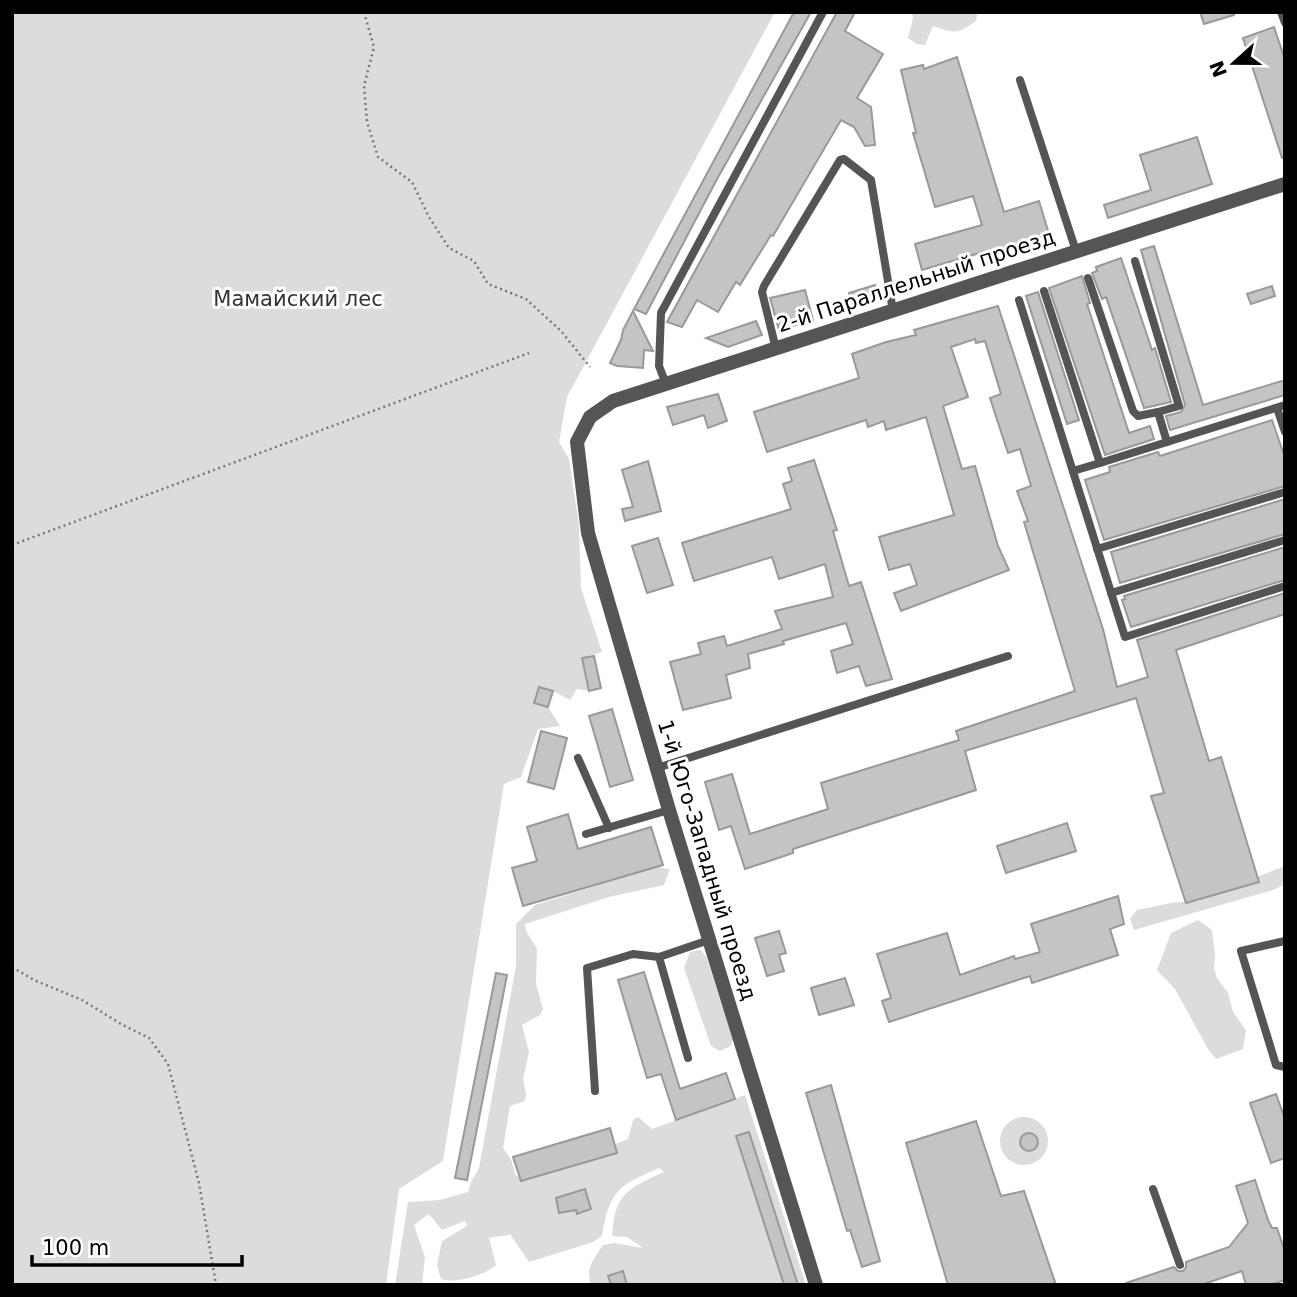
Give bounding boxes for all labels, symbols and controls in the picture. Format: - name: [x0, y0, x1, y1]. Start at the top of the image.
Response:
- north arrow: [1199, 28, 1269, 98]
- text: N: [1205, 58, 1231, 80]
- street label: 2-й Параллельный проезд: [774, 225, 1058, 337]
- park label: Мамайский лес: [213, 287, 383, 311]
- street label: 1-й Юго-Западный проезд: [653, 717, 761, 1003]
- scale bar: [32, 1224, 242, 1268]
- text: 100 m: [42, 1236, 109, 1260]

